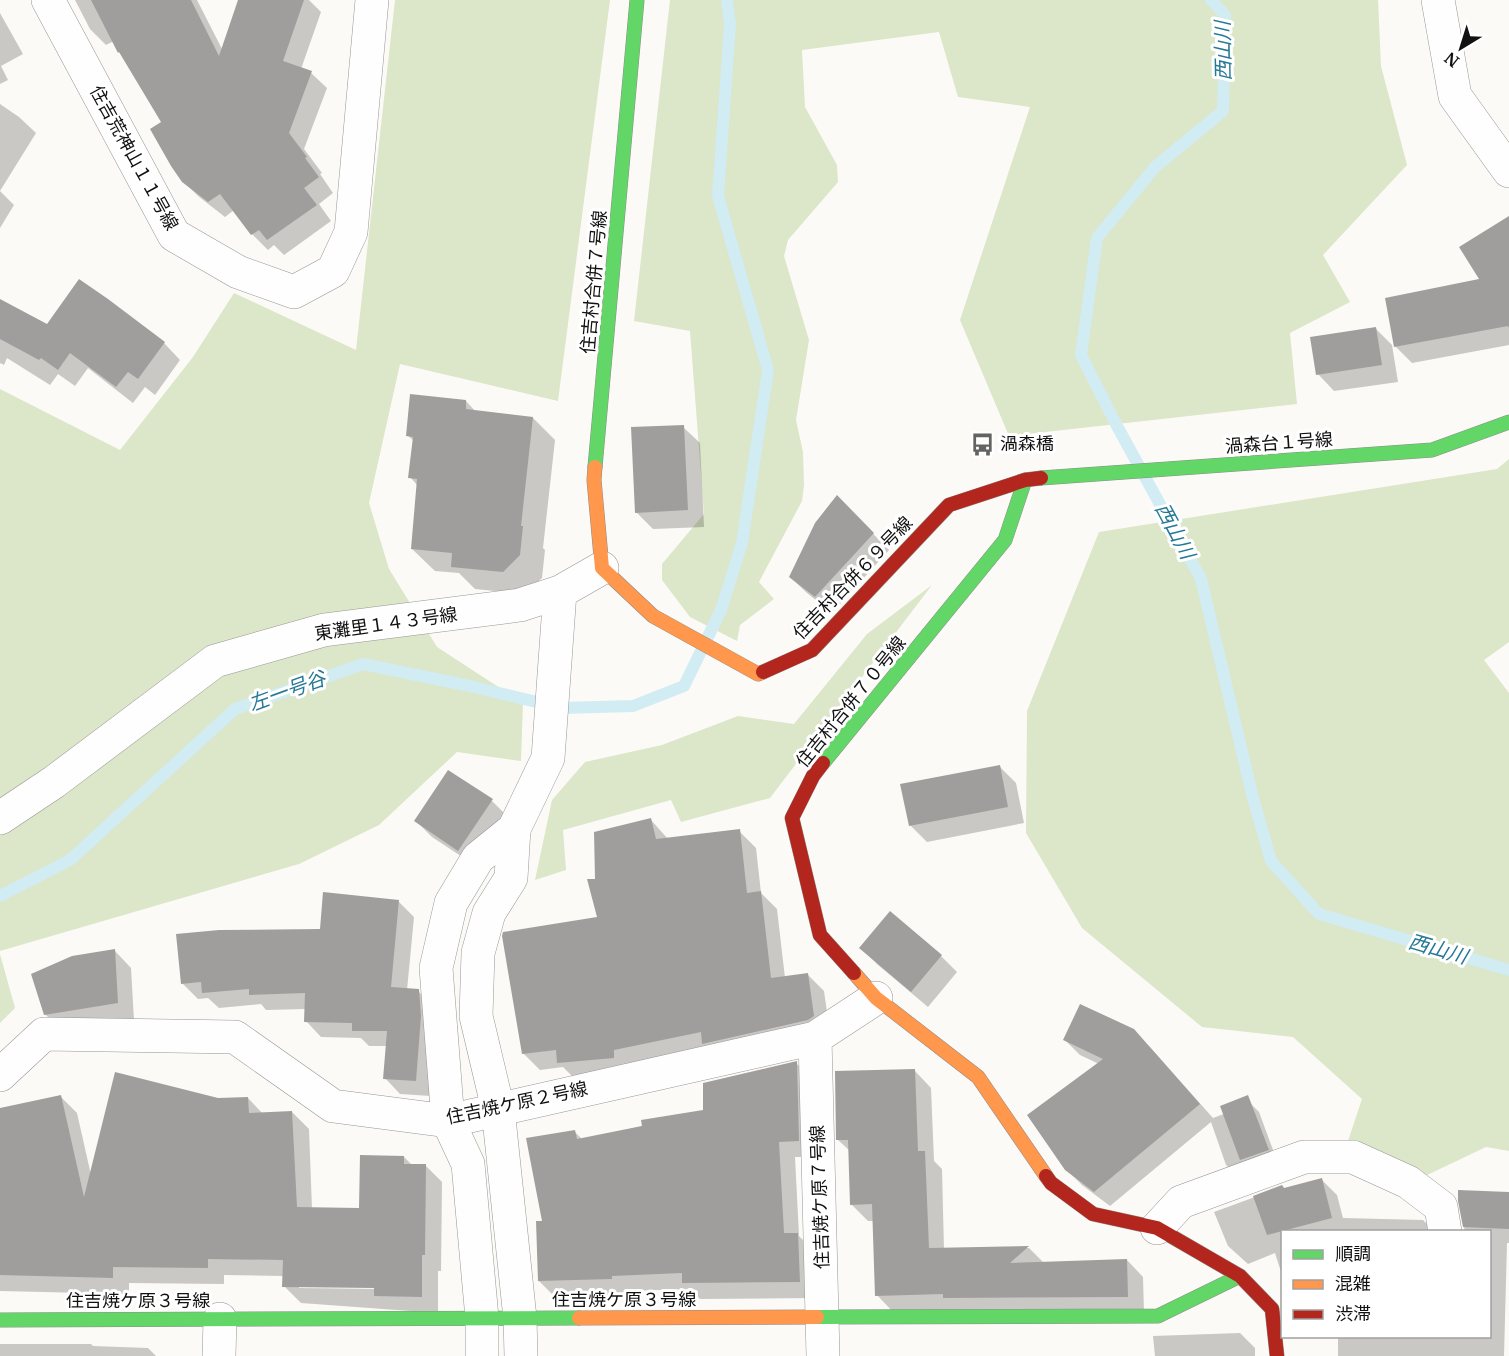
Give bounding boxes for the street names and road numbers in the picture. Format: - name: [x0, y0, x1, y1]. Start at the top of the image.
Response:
- street label: 住吉荒神山１１号線: [85, 81, 184, 234]
- street label: 住吉村合併７号線: [576, 209, 611, 355]
- street label: 渦森台１号線: [1224, 427, 1334, 458]
- street label: 住吉村合併６９号線: [788, 511, 917, 644]
- street label: 東灘里１４３号線: [313, 602, 459, 645]
- street label: 住吉村合併７０号線: [791, 631, 911, 772]
- street label: 住吉焼ケ原２号線: [444, 1076, 590, 1129]
- street label: 住吉焼ケ原７号線: [805, 1125, 834, 1269]
- street label: 住吉焼ケ原３号線: [552, 1288, 696, 1311]
- street label: 住吉焼ケ原３号線: [66, 1289, 210, 1312]

